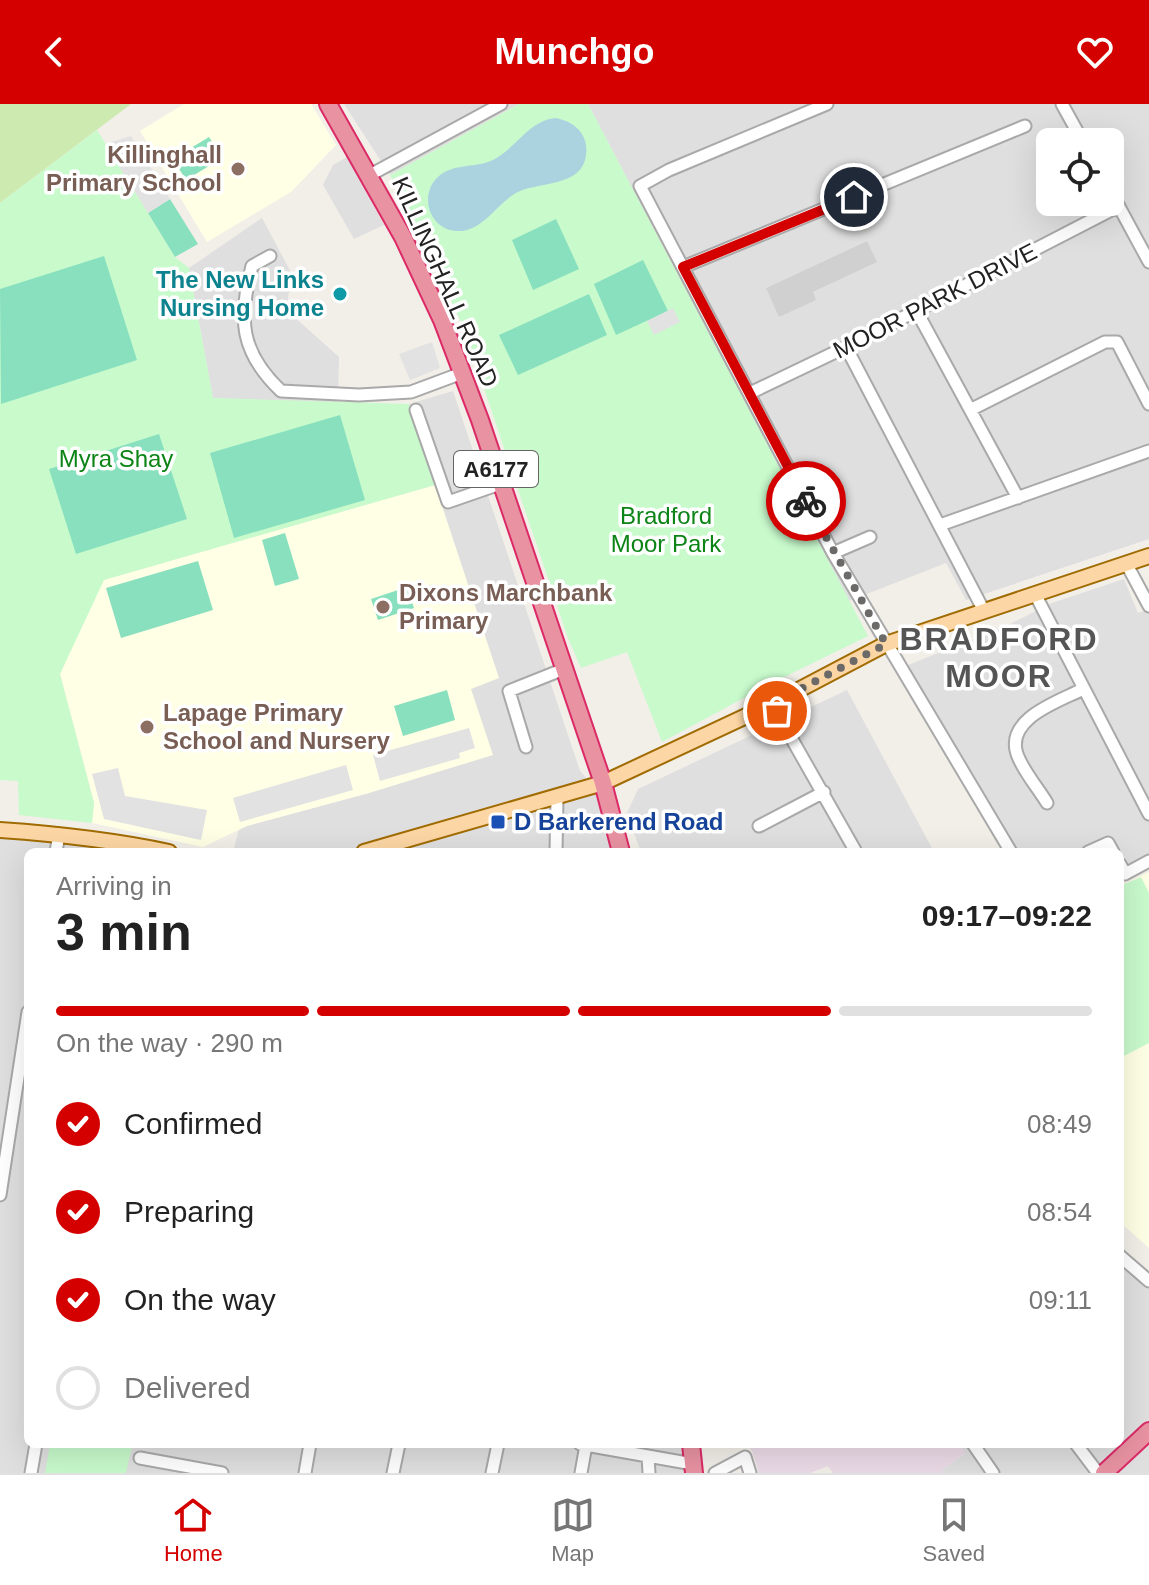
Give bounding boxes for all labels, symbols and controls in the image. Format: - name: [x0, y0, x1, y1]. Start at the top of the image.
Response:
- icon: back: [32, 30, 76, 74]
- icon: heart: [1073, 30, 1117, 74]
- text: Munchgo: [495, 31, 654, 72]
- map controls: [1036, 128, 1124, 216]
- button: locate: [1036, 128, 1124, 216]
- place label: Killinghall Primary School: [46, 141, 222, 196]
- marker: Killinghall Primary School: [229, 160, 247, 178]
- pin: [820, 163, 888, 231]
- street label: KILLINGHALL ROAD: [387, 173, 504, 391]
- icon: home: [832, 175, 876, 219]
- street label: MOOR PARK DRIVE: [828, 237, 1041, 364]
- place label: The New Links Nursing Home: [156, 266, 324, 321]
- marker: The New Links Nursing Home: [331, 285, 349, 303]
- park label: Myra Shay: [59, 445, 173, 472]
- road number: A6177: [454, 451, 538, 487]
- courier: [766, 461, 846, 541]
- icon: bike: [784, 479, 828, 523]
- park label: Bradford Moor Park: [611, 502, 722, 557]
- place label: Dixons Marchbank Primary: [399, 579, 613, 634]
- marker: Dixons Marchbank Primary: [374, 598, 392, 616]
- district label: BRADFORD MOOR: [899, 621, 1099, 694]
- pin: [743, 677, 811, 745]
- icon: bag: [755, 689, 799, 733]
- place label: Lapage Primary School and Nursery: [163, 699, 390, 754]
- marker: Lapage Primary School and Nursery: [138, 718, 156, 736]
- place label: D Barkerend Road: [514, 808, 723, 835]
- marker: D Barkerend Road: [489, 813, 507, 831]
- text: Arriving in: [56, 871, 172, 901]
- text: 09:17–09:22: [922, 899, 1092, 932]
- text: 3 min: [56, 903, 192, 961]
- text: On the way · 290 m: [56, 1028, 283, 1058]
- icon: check: [56, 1102, 100, 1146]
- text: Confirmed: [124, 1107, 262, 1140]
- text: 08:49: [1027, 1109, 1092, 1139]
- icon: check: [56, 1190, 100, 1234]
- text: Preparing: [124, 1195, 254, 1228]
- text: 08:54: [1027, 1197, 1092, 1227]
- icon: check: [56, 1278, 100, 1322]
- text: On the way: [124, 1283, 276, 1316]
- text: 09:11: [1029, 1285, 1092, 1315]
- text: Delivered: [124, 1371, 251, 1404]
- tab: Home: [164, 1493, 223, 1567]
- tab: Map: [551, 1493, 595, 1567]
- tab: Saved: [923, 1493, 985, 1567]

